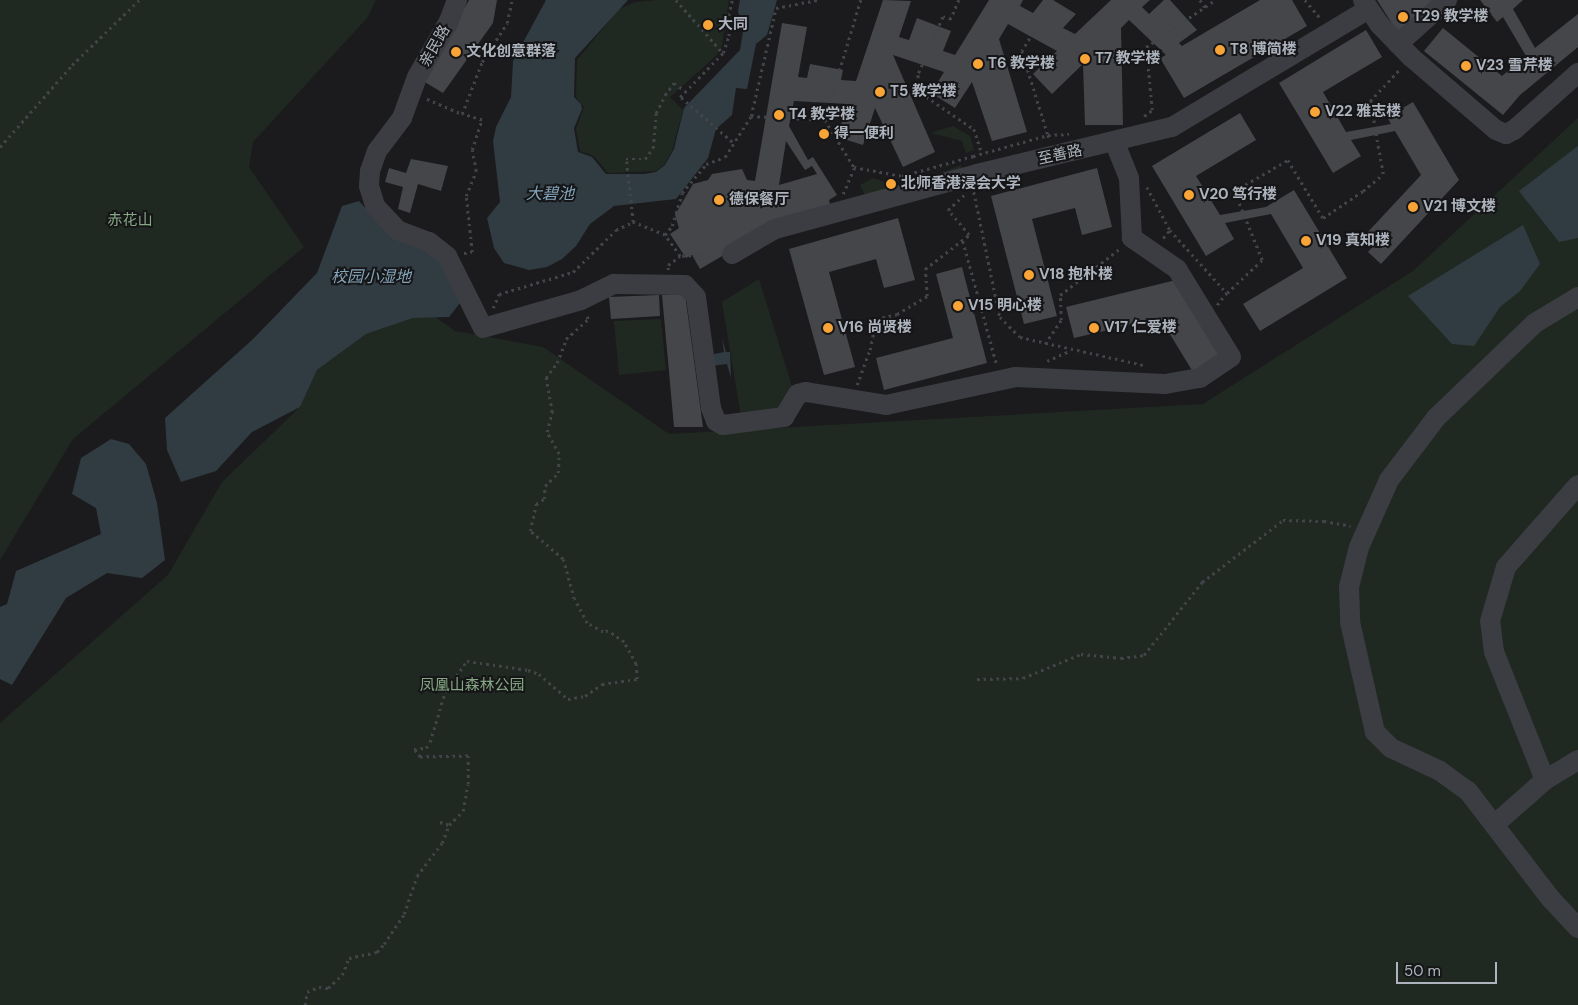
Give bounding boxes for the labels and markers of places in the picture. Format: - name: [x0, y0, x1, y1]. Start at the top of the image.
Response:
- place label: T29 教学楼: [1413, 8, 1488, 26]
- marker: T29 教学楼: [1397, 11, 1409, 23]
- place label: 大同: [718, 16, 748, 34]
- marker: 大同: [702, 19, 714, 31]
- place label: T8 博简楼: [1230, 41, 1297, 59]
- place label: 文化创意群落: [466, 43, 556, 61]
- marker: T8 博简楼: [1214, 44, 1226, 56]
- marker: 文化创意群落: [450, 46, 462, 58]
- place label: T7 教学楼: [1095, 50, 1161, 68]
- marker: T7 教学楼: [1079, 53, 1091, 65]
- place label: T6 教学楼: [988, 55, 1055, 73]
- place label: V23 雪芹楼: [1476, 57, 1553, 75]
- marker: T6 教学楼: [972, 58, 984, 70]
- marker: V23 雪芹楼: [1460, 60, 1472, 72]
- place label: T5 教学楼: [890, 83, 957, 101]
- marker: T5 教学楼: [874, 86, 886, 98]
- place label: V22 雅志楼: [1325, 103, 1401, 121]
- place label: T4 教学楼: [789, 106, 855, 124]
- marker: V22 雅志楼: [1309, 106, 1321, 118]
- marker: T4 教学楼: [773, 109, 785, 121]
- place label: 得一便利: [834, 125, 894, 143]
- marker: 得一便利: [818, 128, 830, 140]
- place label: 北师香港浸会大学: [901, 175, 1021, 193]
- marker: 北师香港浸会大学: [885, 178, 897, 190]
- place label: V20 笃行楼: [1199, 186, 1277, 204]
- marker: V20 笃行楼: [1183, 189, 1195, 201]
- place label: 德保餐厅: [729, 191, 789, 209]
- marker: 德保餐厅: [713, 194, 725, 206]
- place label: V21 博文楼: [1423, 198, 1496, 216]
- marker: V21 博文楼: [1407, 201, 1419, 213]
- place label: V19 真知楼: [1316, 232, 1390, 250]
- marker: V19 真知楼: [1300, 235, 1312, 247]
- place label: V18 抱朴楼: [1039, 266, 1113, 284]
- marker: V18 抱朴楼: [1023, 269, 1035, 281]
- place label: V15 明心楼: [968, 297, 1042, 315]
- marker: V15 明心楼: [952, 300, 964, 312]
- place label: V16 尚贤楼: [838, 319, 912, 337]
- place label: V17 仁爱楼: [1104, 319, 1177, 337]
- marker: V16 尚贤楼: [822, 322, 834, 334]
- marker: V17 仁爱楼: [1088, 322, 1100, 334]

